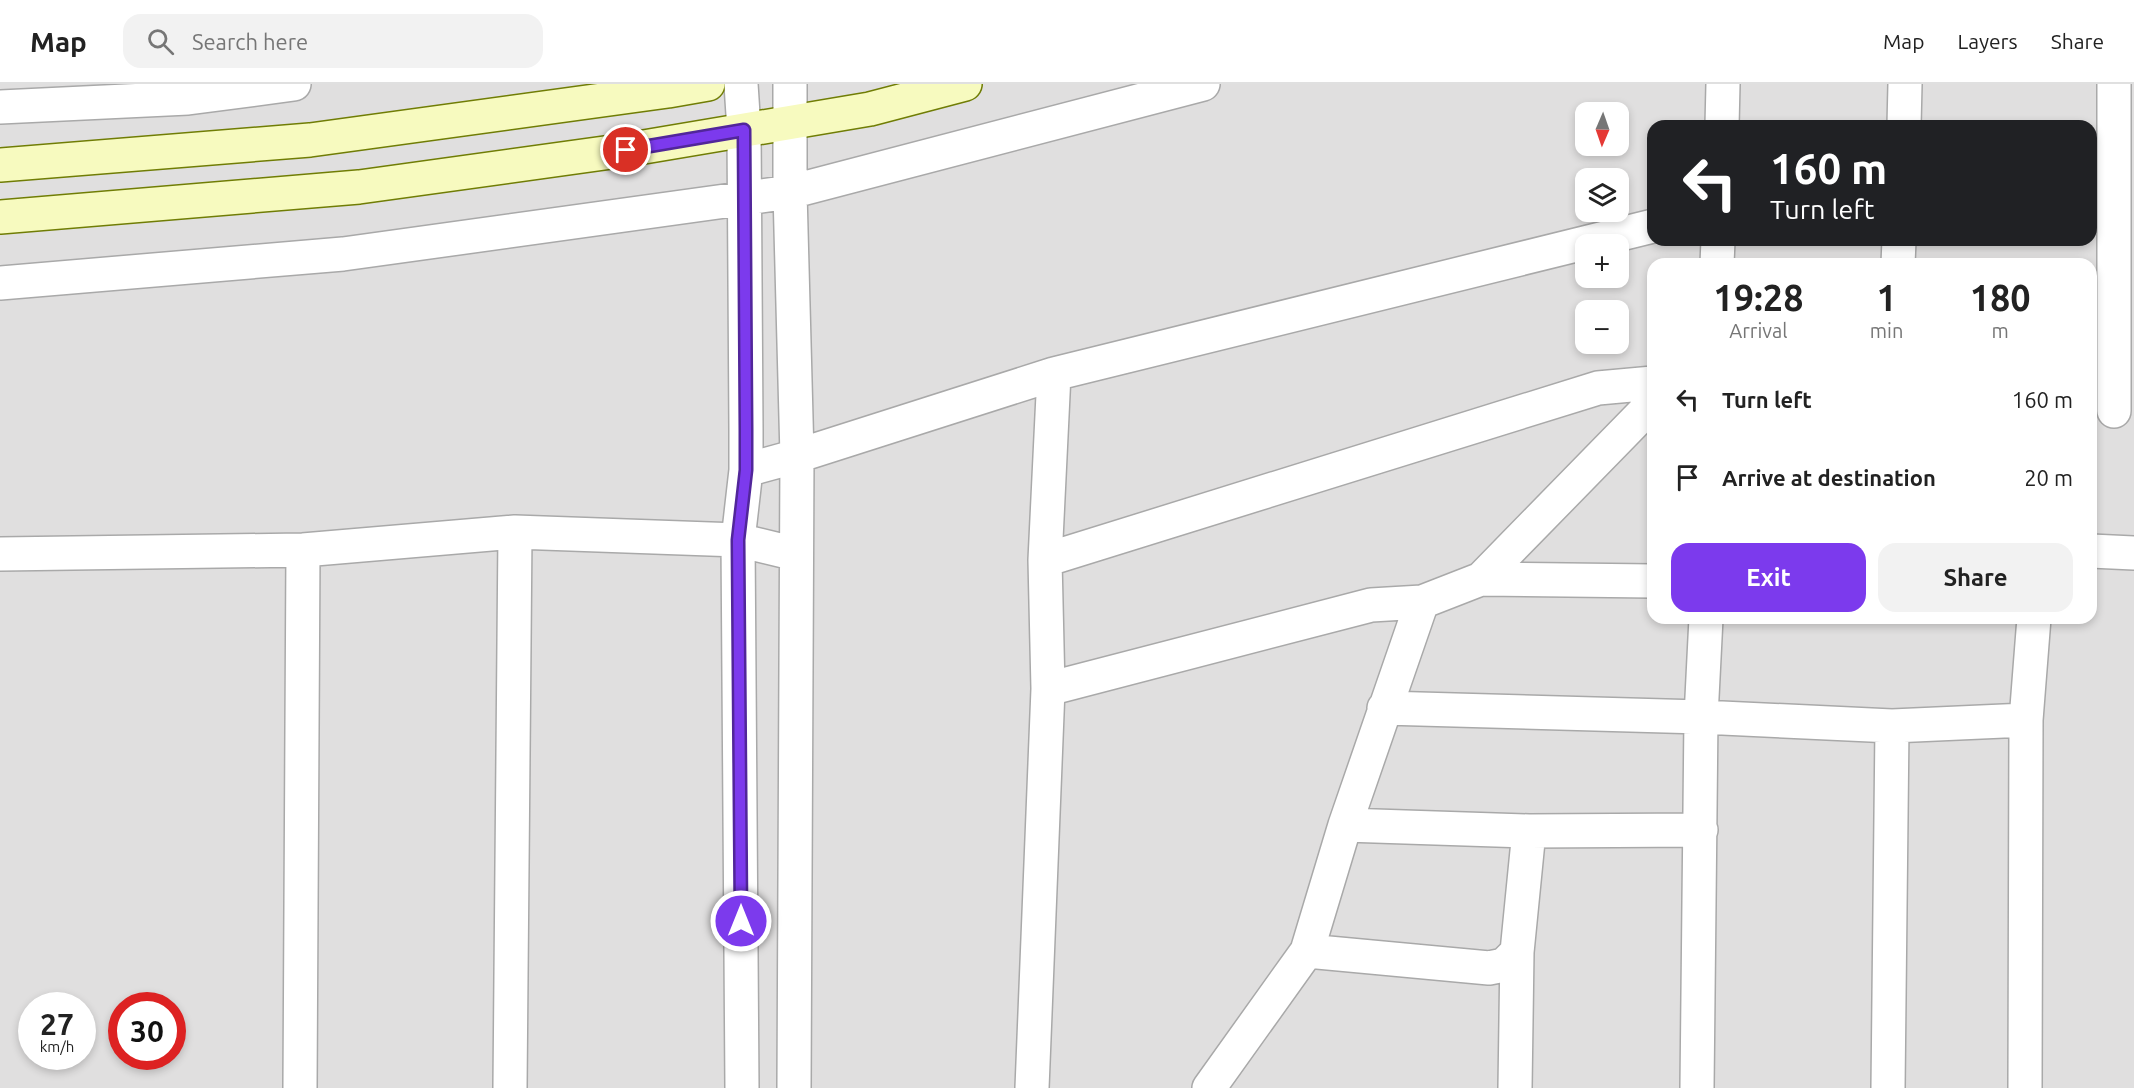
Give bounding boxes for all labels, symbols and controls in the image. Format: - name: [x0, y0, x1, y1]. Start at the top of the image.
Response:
- search box: [123, 14, 543, 68]
- icon: search: [144, 25, 177, 58]
- text: Map: [30, 26, 87, 57]
- text: Search here: [192, 29, 308, 54]
- text: Map: [1883, 29, 1924, 53]
- text: Layers: [1957, 29, 2018, 53]
- text: Share: [2051, 29, 2104, 53]
- north arrow: [1575, 102, 1629, 156]
- map controls: [1575, 102, 1629, 354]
- pin: [600, 124, 651, 175]
- icon: arrive: [609, 133, 642, 166]
- icon: left: [1671, 144, 1749, 222]
- text: 160 m: [1770, 145, 1887, 192]
- button: layers: [1575, 168, 1629, 222]
- text: Turn left: [1770, 194, 1874, 224]
- button: +: [1575, 234, 1629, 288]
- text: 19:28: [1713, 277, 1803, 318]
- text: 1: [1876, 277, 1897, 318]
- text: 180: [1970, 277, 2031, 318]
- button: −: [1575, 300, 1629, 354]
- text: Arrival: [1729, 319, 1788, 342]
- text: min: [1870, 319, 1903, 342]
- text: m: [1992, 319, 2009, 342]
- icon: left: [1671, 383, 1704, 416]
- text: Turn left: [1722, 387, 1812, 412]
- text: 160 m: [2012, 387, 2073, 412]
- icon: arrive: [1671, 461, 1704, 494]
- text: Arrive at destination: [1722, 465, 1936, 490]
- text: 20 m: [2024, 465, 2073, 490]
- button: Exit: [1671, 543, 1866, 612]
- button: Share: [1878, 543, 2073, 612]
- position arrow: [709, 889, 773, 953]
- speed limit sign: 30: [108, 992, 186, 1070]
- text: 27: [40, 1007, 74, 1041]
- text: km/h: [40, 1038, 74, 1055]

